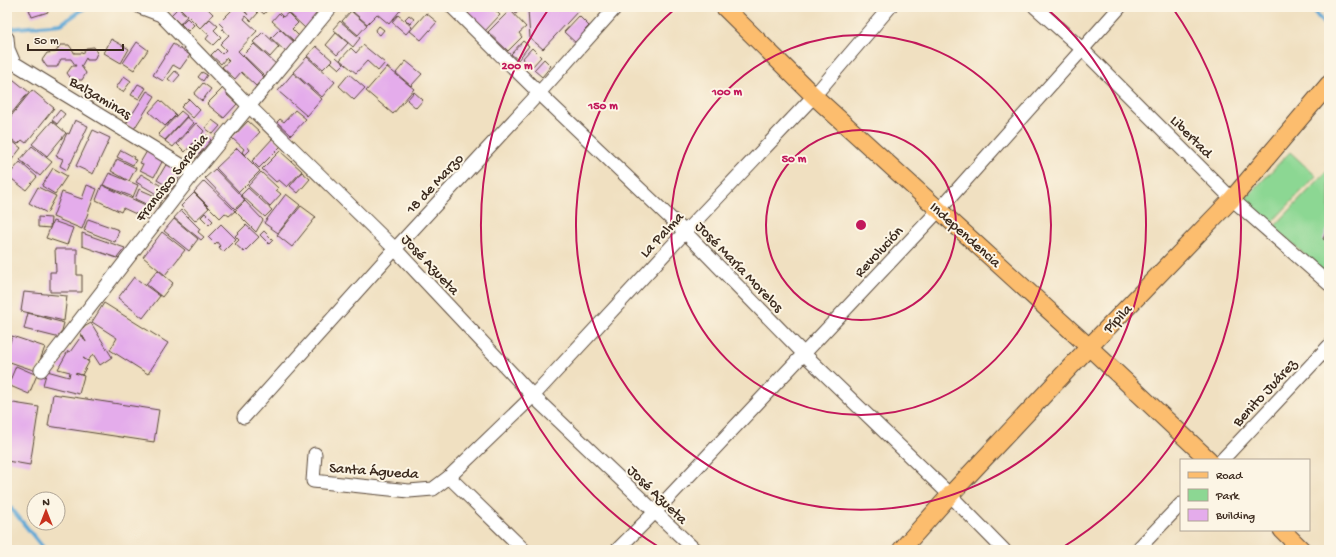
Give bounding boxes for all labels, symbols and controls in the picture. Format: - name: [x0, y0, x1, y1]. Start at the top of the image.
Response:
- scale bar: [28, 26, 123, 52]
- text: 50 m: [34, 35, 59, 49]
- text: 200 m: [502, 60, 533, 74]
- street label: Balzaminas: [65, 73, 135, 124]
- text: 100 m: [711, 86, 742, 100]
- text: 150 m: [587, 100, 618, 114]
- street label: Libertad: [1165, 112, 1217, 163]
- street label: Francisco Sarabia: [132, 130, 213, 227]
- street label: 18 de Marzo: [402, 150, 468, 219]
- text: 50 m: [782, 153, 807, 167]
- street label: Independencia: [925, 199, 1005, 273]
- street label: La Palma: [637, 208, 689, 262]
- street label: José María Morelos: [691, 218, 787, 317]
- centre of rings: [854, 218, 868, 232]
- street label: Revolución: [851, 223, 908, 282]
- street label: José Azueta: [397, 231, 463, 300]
- street label: Pípila: [1100, 301, 1137, 339]
- street label: Benito Juárez: [1229, 355, 1302, 432]
- legend: [1180, 459, 1310, 531]
- street label: Santa Águeda: [328, 460, 420, 484]
- street label: José Azueta: [623, 462, 691, 529]
- text: Road: [1216, 470, 1243, 484]
- text: Park: [1215, 490, 1241, 504]
- north arrow: [26, 491, 66, 531]
- text: N: [42, 497, 50, 509]
- text: Building: [1215, 510, 1255, 524]

